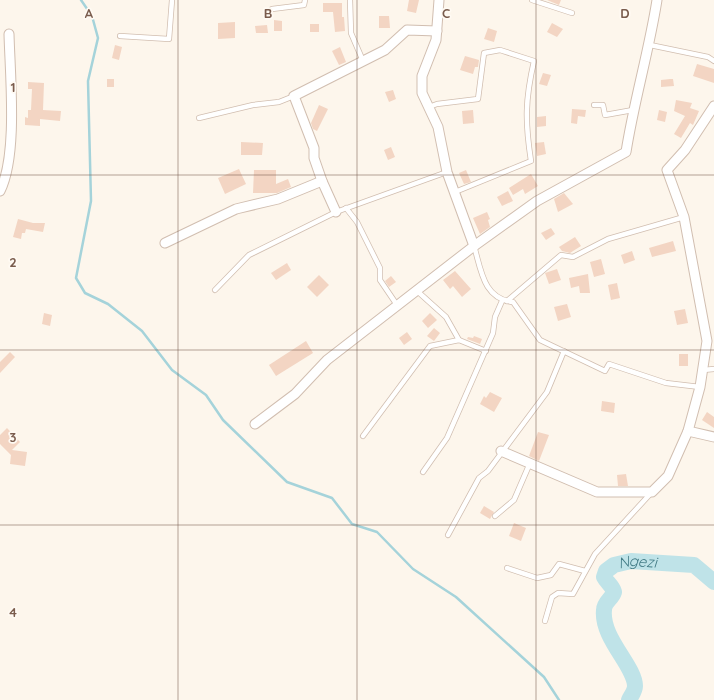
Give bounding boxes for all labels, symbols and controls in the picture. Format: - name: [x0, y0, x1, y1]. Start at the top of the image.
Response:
- text: A: [85, 5, 94, 21]
- text: B: [264, 5, 272, 21]
- text: C: [442, 5, 450, 21]
- text: D: [620, 5, 630, 21]
- text: 1: [10, 79, 16, 95]
- text: 2: [9, 254, 17, 270]
- text: 3: [10, 429, 17, 445]
- water label: Ngezi: [616, 551, 659, 573]
- text: 4: [9, 604, 17, 620]

